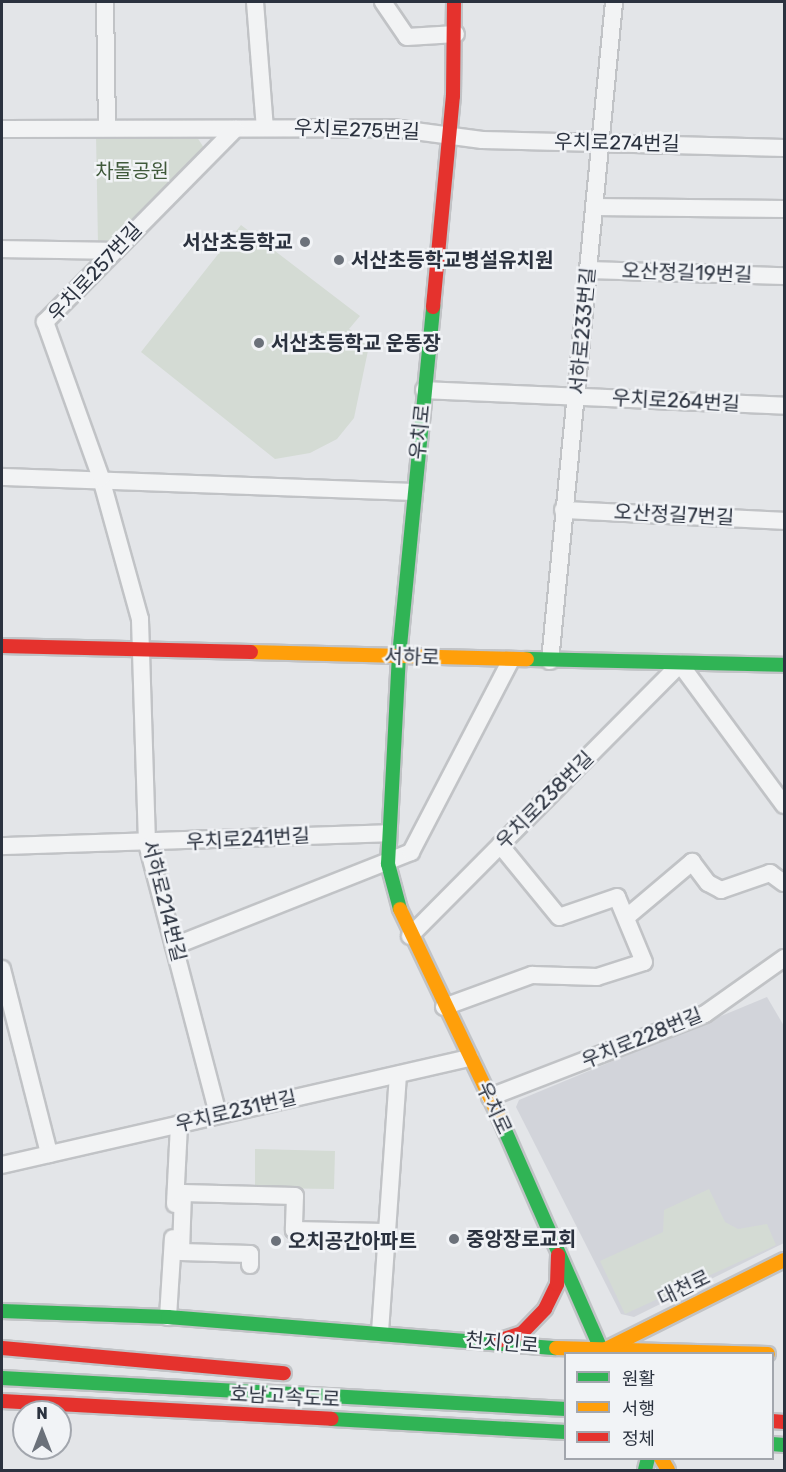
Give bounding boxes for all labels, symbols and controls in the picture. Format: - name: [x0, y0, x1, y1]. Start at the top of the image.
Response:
- street label: 우치로275번길: [294, 116, 420, 144]
- street label: 우치로274번길: [554, 130, 680, 156]
- park label: 차돌공원: [95, 159, 169, 183]
- street label: 우치로257번길: [43, 218, 147, 326]
- place label: 서산초등학교: [183, 230, 293, 254]
- marker: 서산초등학교: [298, 235, 312, 249]
- place label: 서산초등학교병설유치원: [351, 248, 553, 272]
- marker: 서산초등학교병설유치원: [332, 253, 346, 267]
- street label: 오산정길19번길: [621, 259, 753, 287]
- street label: 서하로233번길: [565, 266, 601, 396]
- place label: 서산초등학교 운동장: [271, 331, 441, 355]
- marker: 서산초등학교 운동장: [252, 336, 266, 350]
- street label: 우치로264번길: [611, 386, 741, 416]
- street label: 우치로: [405, 403, 435, 461]
- street label: 오산정길7번길: [613, 500, 735, 530]
- street label: 서하로: [384, 644, 440, 670]
- street label: 우치로238번길: [491, 746, 599, 854]
- street label: 우치로241번길: [185, 824, 311, 854]
- street label: 서하로214번길: [137, 838, 191, 964]
- street label: 우치로228번길: [578, 1003, 706, 1073]
- street label: 우치로: [471, 1078, 517, 1138]
- street label: 우치로231번길: [173, 1085, 299, 1137]
- place label: 중앙장로교회: [466, 1227, 576, 1251]
- place label: 오치공간아파트: [288, 1229, 417, 1253]
- marker: 중앙장로교회: [447, 1232, 461, 1246]
- marker: 오치공간아파트: [269, 1234, 283, 1248]
- street label: 대천로: [654, 1265, 714, 1311]
- street label: 천지인로: [464, 1328, 540, 1358]
- legend: [564, 1352, 774, 1460]
- text: 원활: [622, 1368, 655, 1390]
- street label: 호남고속도로: [229, 1382, 341, 1412]
- text: 서행: [622, 1398, 655, 1420]
- north arrow: [12, 1400, 72, 1460]
- text: N: [36, 1404, 48, 1423]
- text: 정체: [622, 1428, 655, 1450]

